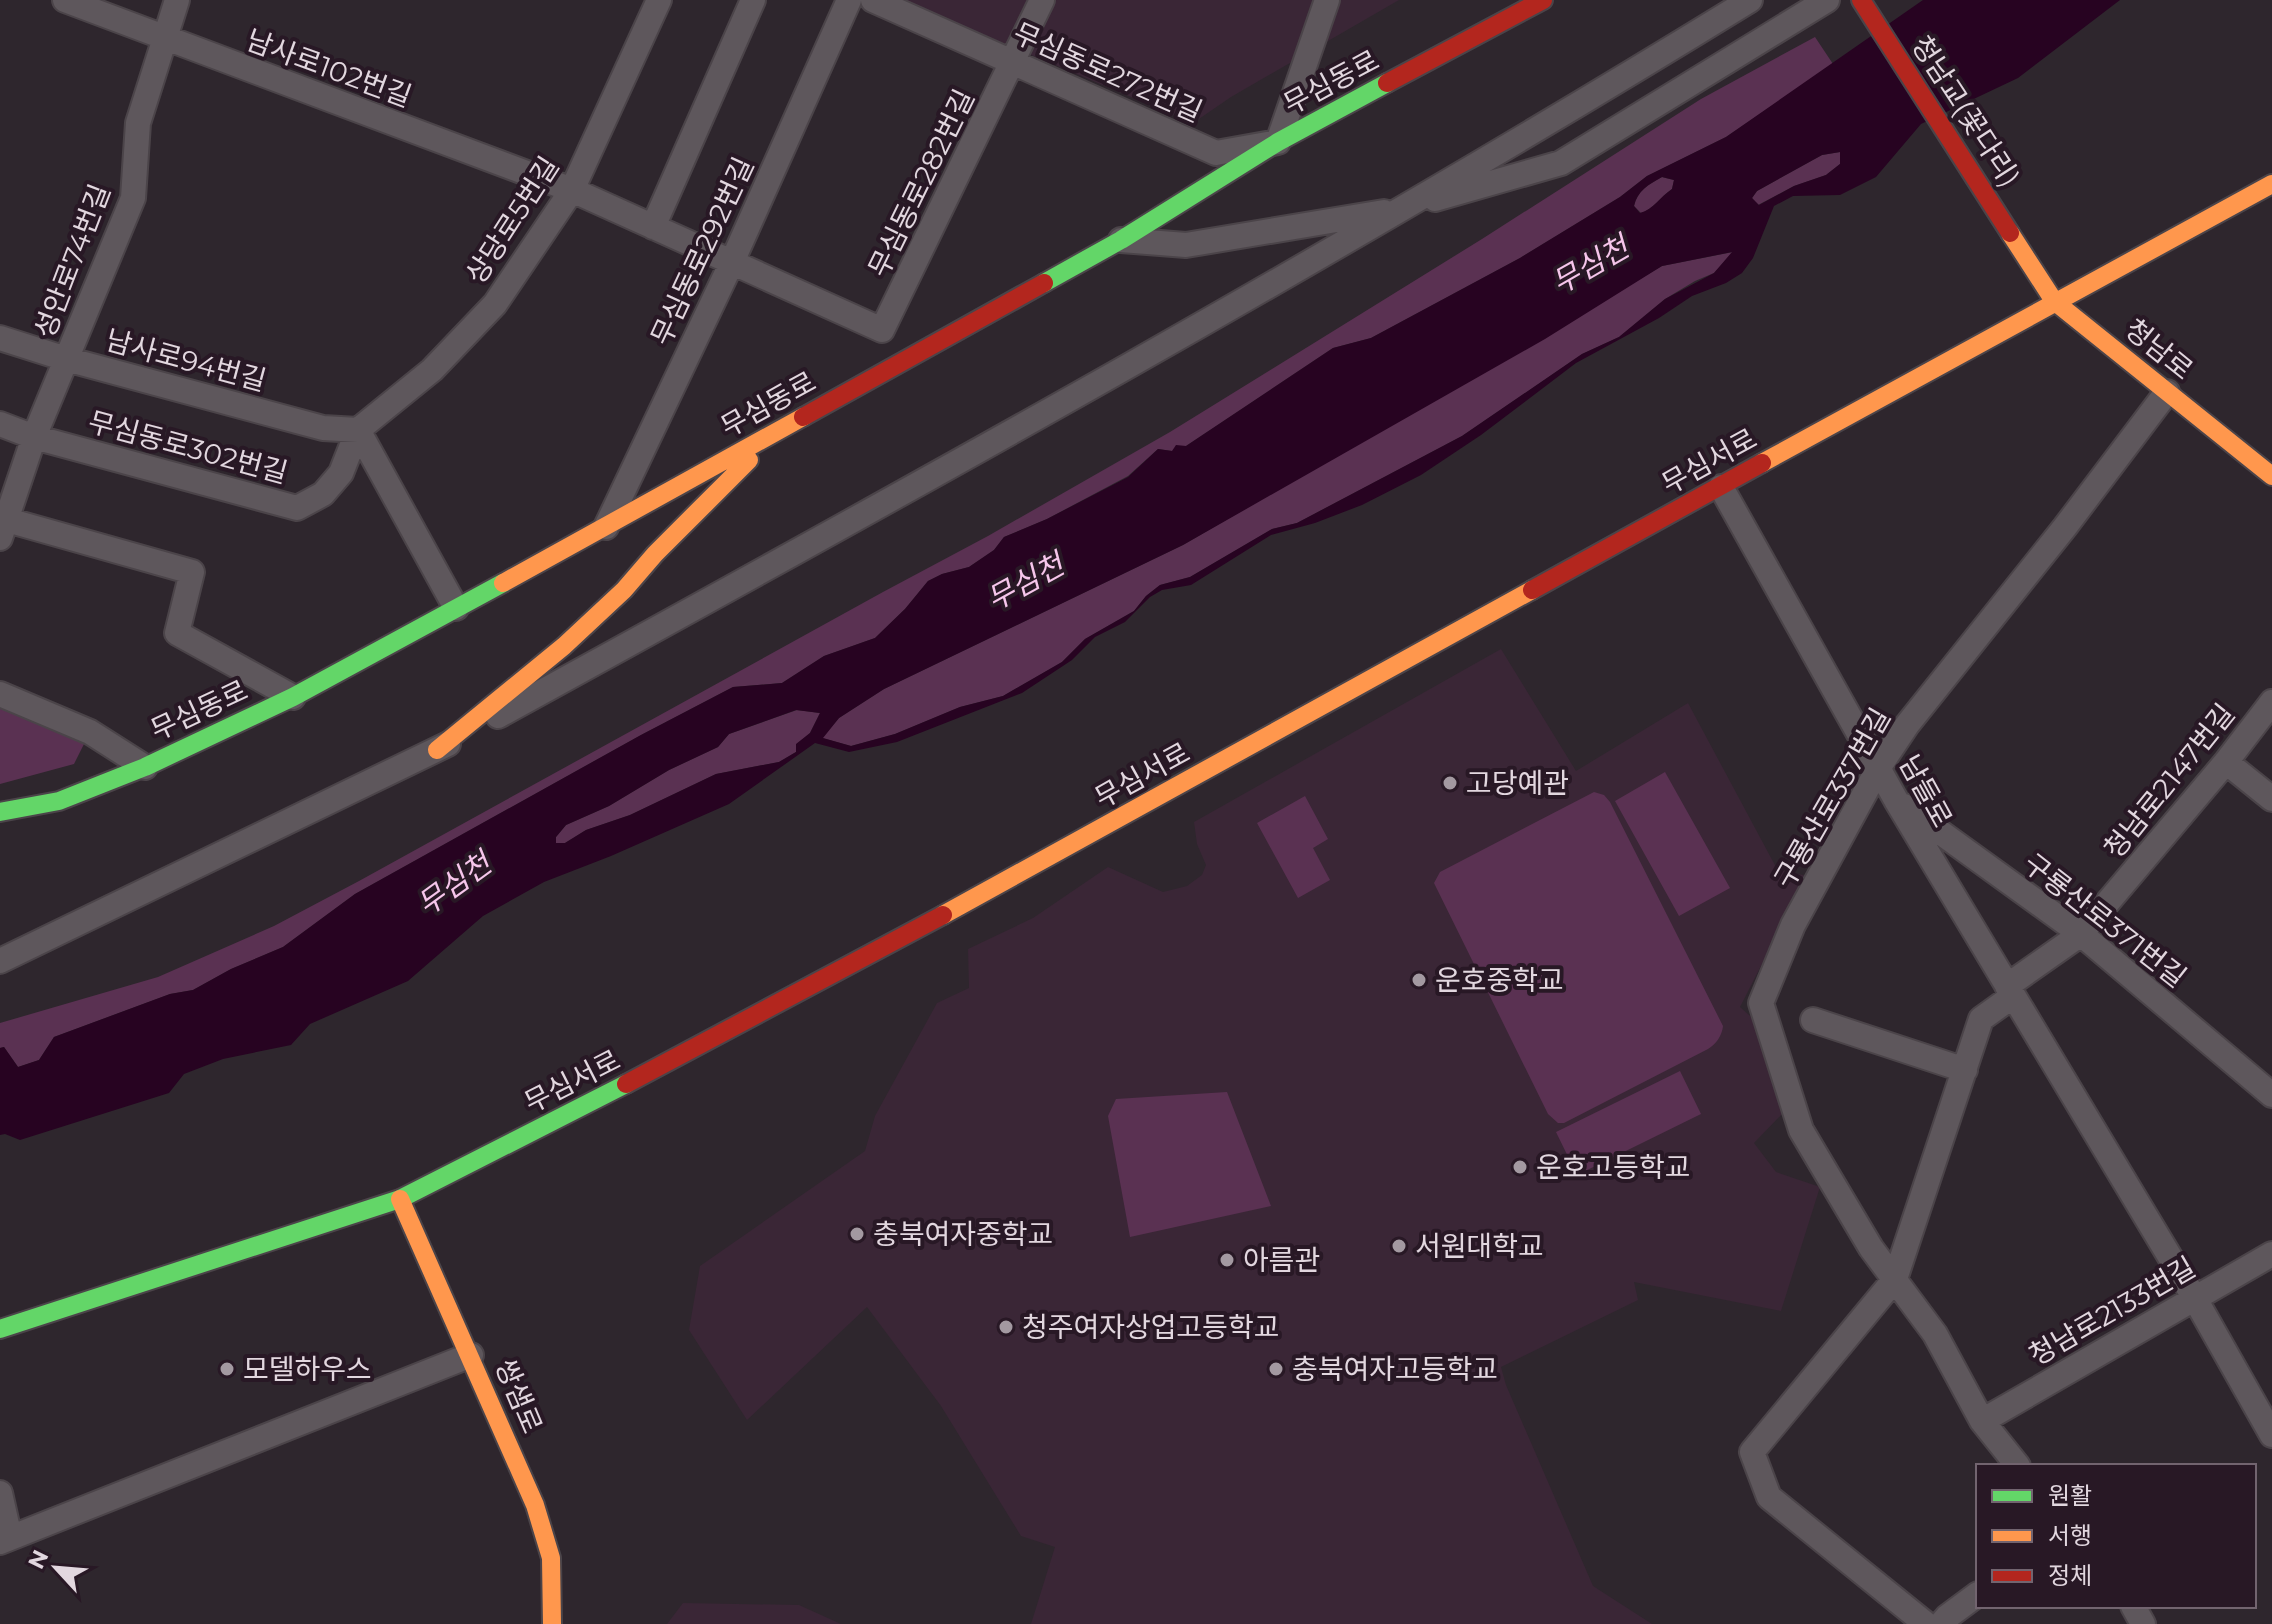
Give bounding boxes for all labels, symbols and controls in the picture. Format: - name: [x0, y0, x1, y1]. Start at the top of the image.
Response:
- street label: 무심동로272번길: [1008, 15, 1208, 129]
- street label: 남사로102번길: [242, 22, 416, 114]
- street label: 청남교(꽃다리): [1905, 29, 2027, 193]
- street label: 무심동로: [1278, 43, 1384, 121]
- street label: 무심동로282번길: [861, 84, 981, 282]
- street label: 상당로5번길: [458, 150, 566, 290]
- street label: 무심동로292번길: [644, 152, 760, 350]
- street label: 성안로74번길: [27, 179, 117, 343]
- water label: 무심천: [1545, 227, 1638, 302]
- street label: 청남로: [2118, 311, 2200, 387]
- street label: 남사로94번길: [102, 322, 270, 398]
- street label: 무심동로: [715, 364, 821, 444]
- street label: 무심동로302번길: [85, 404, 291, 490]
- street label: 무심서로: [1656, 421, 1762, 501]
- water label: 무심천: [980, 544, 1073, 618]
- street label: 무심동로: [145, 673, 253, 747]
- street label: 청남로2147번길: [2096, 697, 2242, 865]
- street label: 구룡산로337번길: [1767, 702, 1897, 894]
- street label: 무심서로: [1089, 735, 1195, 815]
- street label: 남들로: [1892, 749, 1960, 833]
- place label: 고당예관: [1466, 766, 1569, 800]
- marker: 고당예관: [1441, 774, 1459, 792]
- water label: 무심천: [410, 843, 501, 923]
- street label: 구룡산로371번길: [2017, 846, 2193, 994]
- place label: 운호중학교: [1435, 963, 1564, 997]
- marker: 운호중학교: [1410, 971, 1428, 989]
- street label: 무심서로: [518, 1042, 626, 1120]
- place label: 운호고등학교: [1536, 1150, 1691, 1184]
- marker: 운호고등학교: [1511, 1158, 1529, 1176]
- place label: 충북여자중학교: [873, 1217, 1053, 1251]
- marker: 충북여자중학교: [848, 1225, 866, 1243]
- place label: 서원대학교: [1415, 1229, 1544, 1263]
- marker: 서원대학교: [1390, 1237, 1408, 1255]
- place label: 아름관: [1243, 1243, 1320, 1277]
- street label: 청남로2133번길: [2023, 1250, 2201, 1372]
- marker: 아름관: [1218, 1251, 1236, 1269]
- place label: 청주여자상업고등학교: [1022, 1310, 1280, 1344]
- marker: 청주여자상업고등학교: [997, 1318, 1015, 1336]
- place label: 모델하우스: [243, 1352, 372, 1386]
- place label: 충북여자고등학교: [1292, 1352, 1498, 1386]
- street label: 쌍샘로: [488, 1354, 550, 1438]
- marker: 모델하우스: [218, 1360, 236, 1378]
- marker: 충북여자고등학교: [1267, 1360, 1285, 1378]
- legend: [1976, 1464, 2256, 1608]
- text: 원활: [2048, 1481, 2092, 1510]
- text: 서행: [2048, 1521, 2092, 1550]
- north arrow: [16, 1528, 96, 1608]
- text: N: [22, 1546, 55, 1573]
- text: 정체: [2048, 1561, 2092, 1590]

